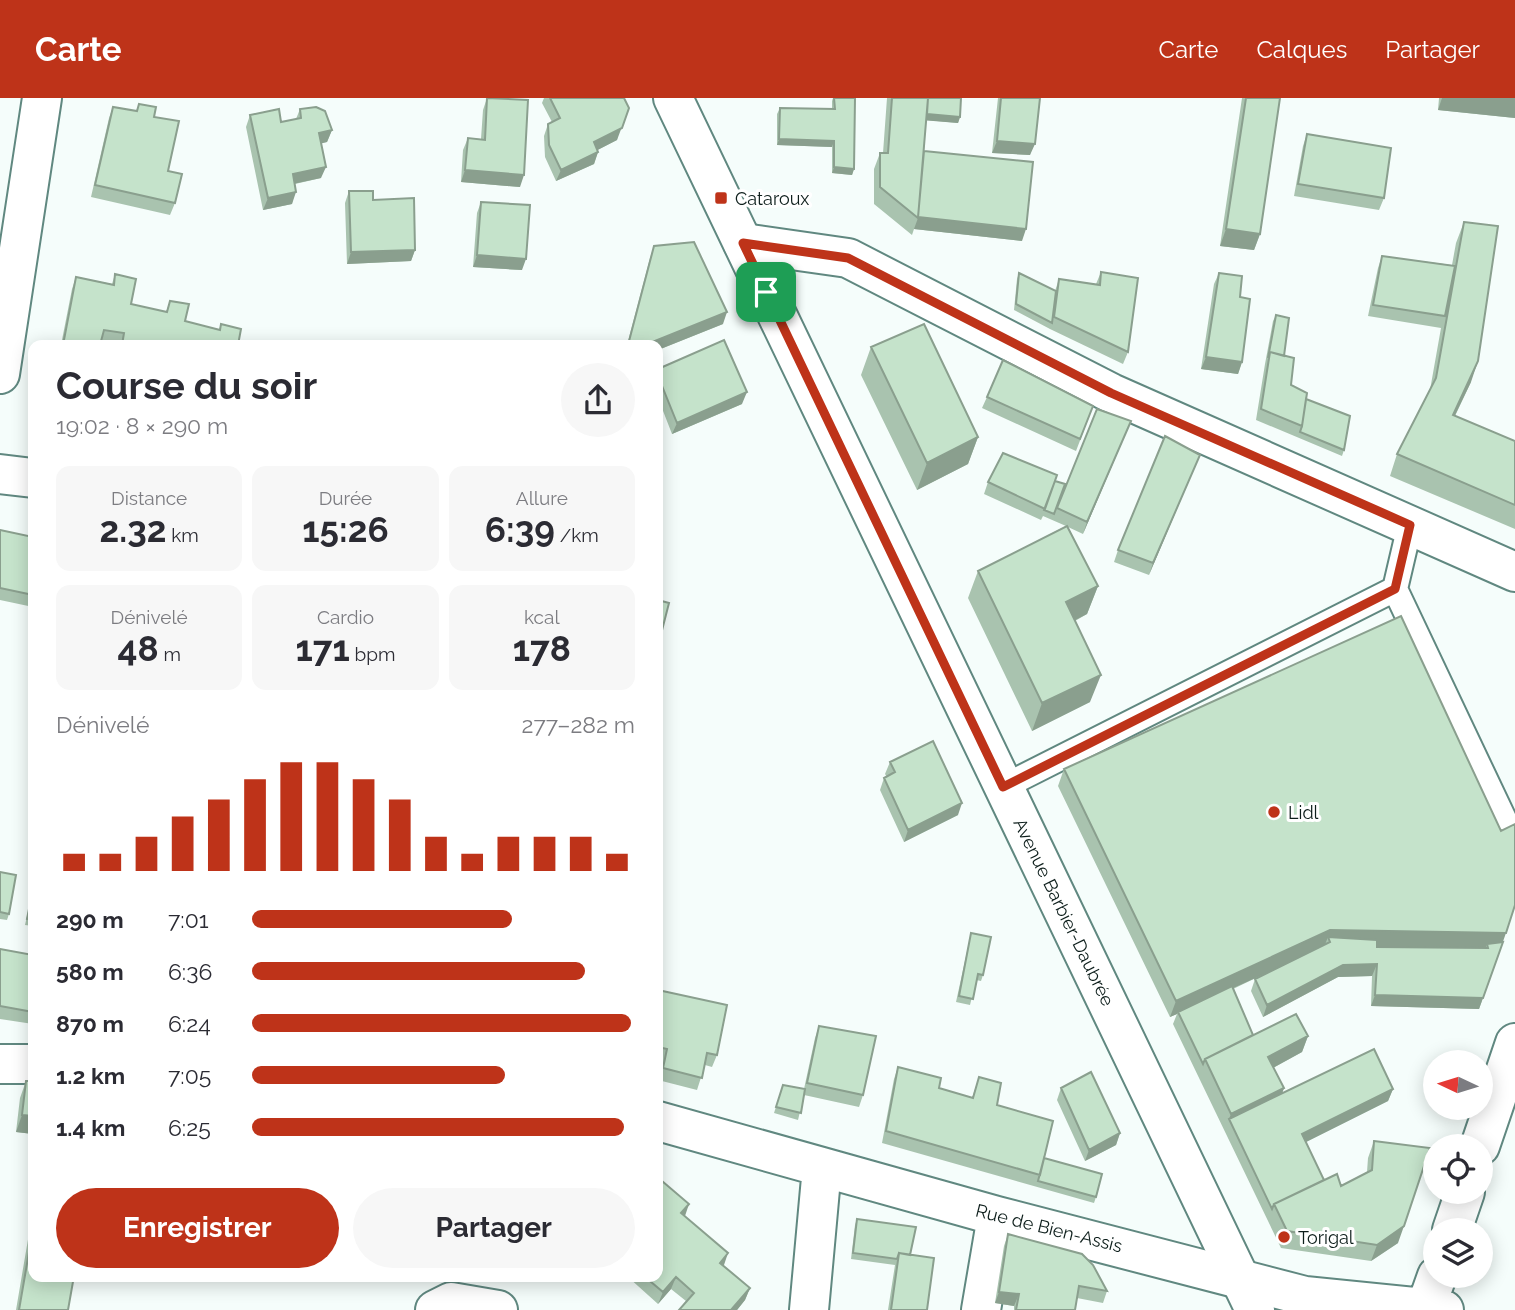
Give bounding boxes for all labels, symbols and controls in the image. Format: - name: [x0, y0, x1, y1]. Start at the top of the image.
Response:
- text: Carte: [35, 30, 122, 69]
- text: Carte: [1159, 35, 1218, 64]
- text: Calques: [1256, 35, 1347, 64]
- text: Partager: [1385, 35, 1480, 64]
- place label: Cataroux: [735, 188, 809, 209]
- marker: Cataroux: [713, 190, 729, 206]
- pin: [736, 262, 796, 322]
- icon: arrive: [747, 273, 785, 311]
- text: Course du soir: [56, 363, 317, 408]
- button: share: [561, 363, 635, 437]
- text: 19:02 · 8 × 290 m: [56, 412, 228, 439]
- text: Distance: [111, 487, 187, 509]
- text: Durée: [319, 487, 372, 509]
- text: Allure: [516, 487, 568, 509]
- text: 2.32: [100, 509, 166, 550]
- text: 15:26: [302, 509, 389, 550]
- text: 6:39: [485, 509, 555, 550]
- text: km: [166, 524, 199, 546]
- text: /km: [555, 524, 599, 546]
- text: Dénivelé: [111, 606, 188, 628]
- text: Cardio: [317, 606, 374, 628]
- text: kcal: [524, 606, 560, 628]
- text: 48: [117, 628, 159, 669]
- text: 171: [296, 628, 350, 669]
- text: 178: [513, 628, 571, 669]
- text: m: [159, 643, 181, 665]
- text: bpm: [350, 643, 395, 665]
- text: Dénivelé: [56, 711, 149, 738]
- text: 277–282 m: [521, 711, 635, 738]
- place label: Lidl: [1288, 802, 1319, 823]
- marker: Lidl: [1266, 804, 1282, 820]
- street label: Avenue Barbier-Daubrée: [1009, 815, 1119, 1010]
- text: 290 m: [56, 906, 124, 933]
- text: 7:01: [168, 906, 209, 933]
- text: 580 m: [56, 958, 124, 985]
- text: 6:36: [168, 958, 212, 985]
- text: 870 m: [56, 1010, 124, 1037]
- text: 6:24: [168, 1010, 211, 1037]
- north arrow: [1423, 1050, 1493, 1120]
- map controls: [1423, 1050, 1493, 1288]
- text: 1.2 km: [56, 1062, 125, 1089]
- text: 7:05: [168, 1062, 211, 1089]
- text: 1.4 km: [56, 1114, 125, 1141]
- text: 6:25: [168, 1114, 211, 1141]
- button: locate: [1423, 1134, 1493, 1204]
- button: Enregistrer: [56, 1188, 339, 1268]
- button: Partager: [353, 1188, 635, 1268]
- street label: Rue de Bien-Assis: [974, 1200, 1125, 1256]
- button: layers: [1423, 1218, 1493, 1288]
- place label: Torigal: [1298, 1227, 1354, 1248]
- marker: Torigal: [1276, 1229, 1292, 1245]

